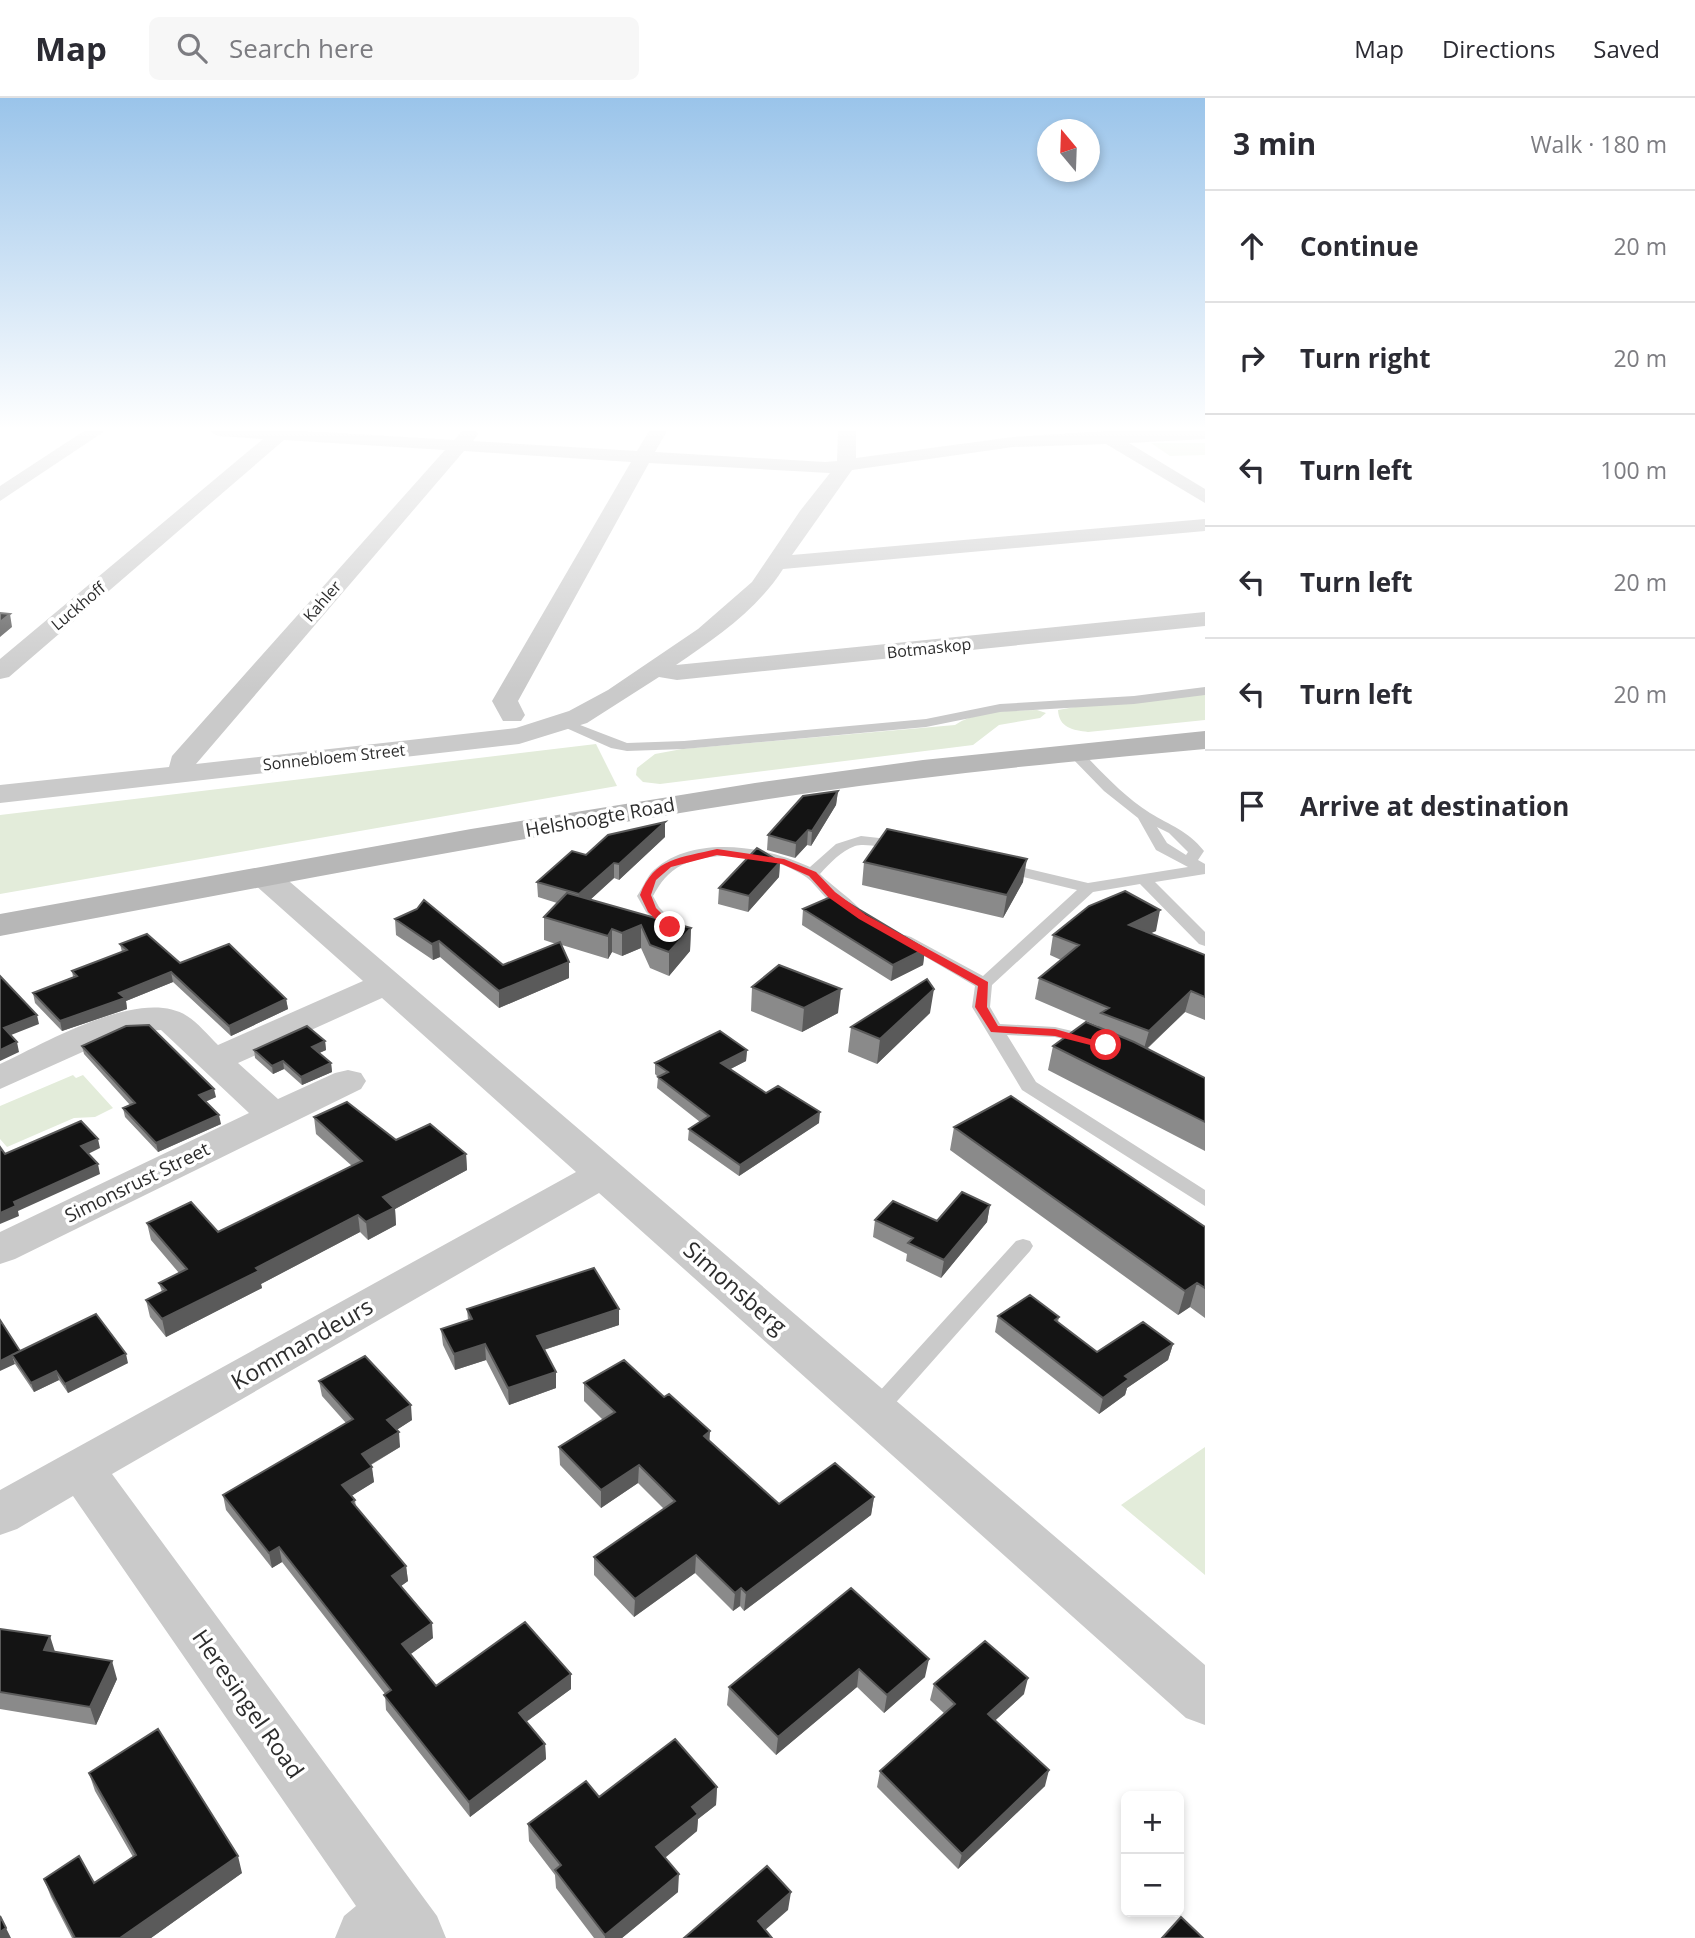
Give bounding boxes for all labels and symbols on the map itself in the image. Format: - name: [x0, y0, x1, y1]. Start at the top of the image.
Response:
- north arrow: [1037, 119, 1100, 182]
- street label: Kahler: [298, 575, 346, 626]
- street label: Luckhoff: [46, 576, 111, 635]
- street label: Botmaskop: [886, 633, 972, 663]
- street label: Sonnebloem Street: [262, 739, 407, 775]
- street label: Helshoogte Road: [523, 791, 677, 843]
- route end: [654, 911, 685, 942]
- route start: [1090, 1029, 1121, 1060]
- street label: Simonsrust Street: [60, 1136, 214, 1228]
- street label: Simonsberg: [677, 1233, 795, 1341]
- street label: Kommandeurs: [225, 1290, 378, 1397]
- street label: Heresingel Road: [185, 1623, 312, 1784]

